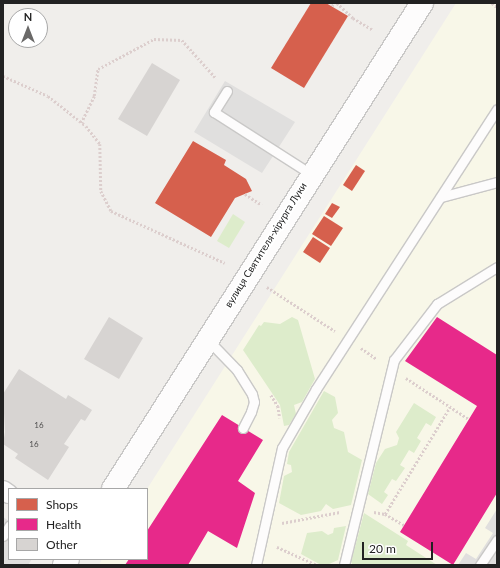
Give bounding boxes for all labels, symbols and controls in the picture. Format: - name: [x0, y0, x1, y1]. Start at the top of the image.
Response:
- north arrow: [8, 8, 48, 48]
- text: N: [24, 10, 32, 23]
- street label: вулиця Святителя-хірурга Луки: [223, 180, 309, 310]
- house number: 16: [34, 421, 44, 431]
- house number: 16: [29, 440, 39, 450]
- legend: [8, 488, 148, 560]
- text: Shops: [46, 497, 78, 512]
- text: Health: [46, 517, 81, 532]
- scale bar: [364, 534, 435, 560]
- text: Other: [46, 537, 77, 552]
- text: 20 m: [369, 541, 396, 556]

